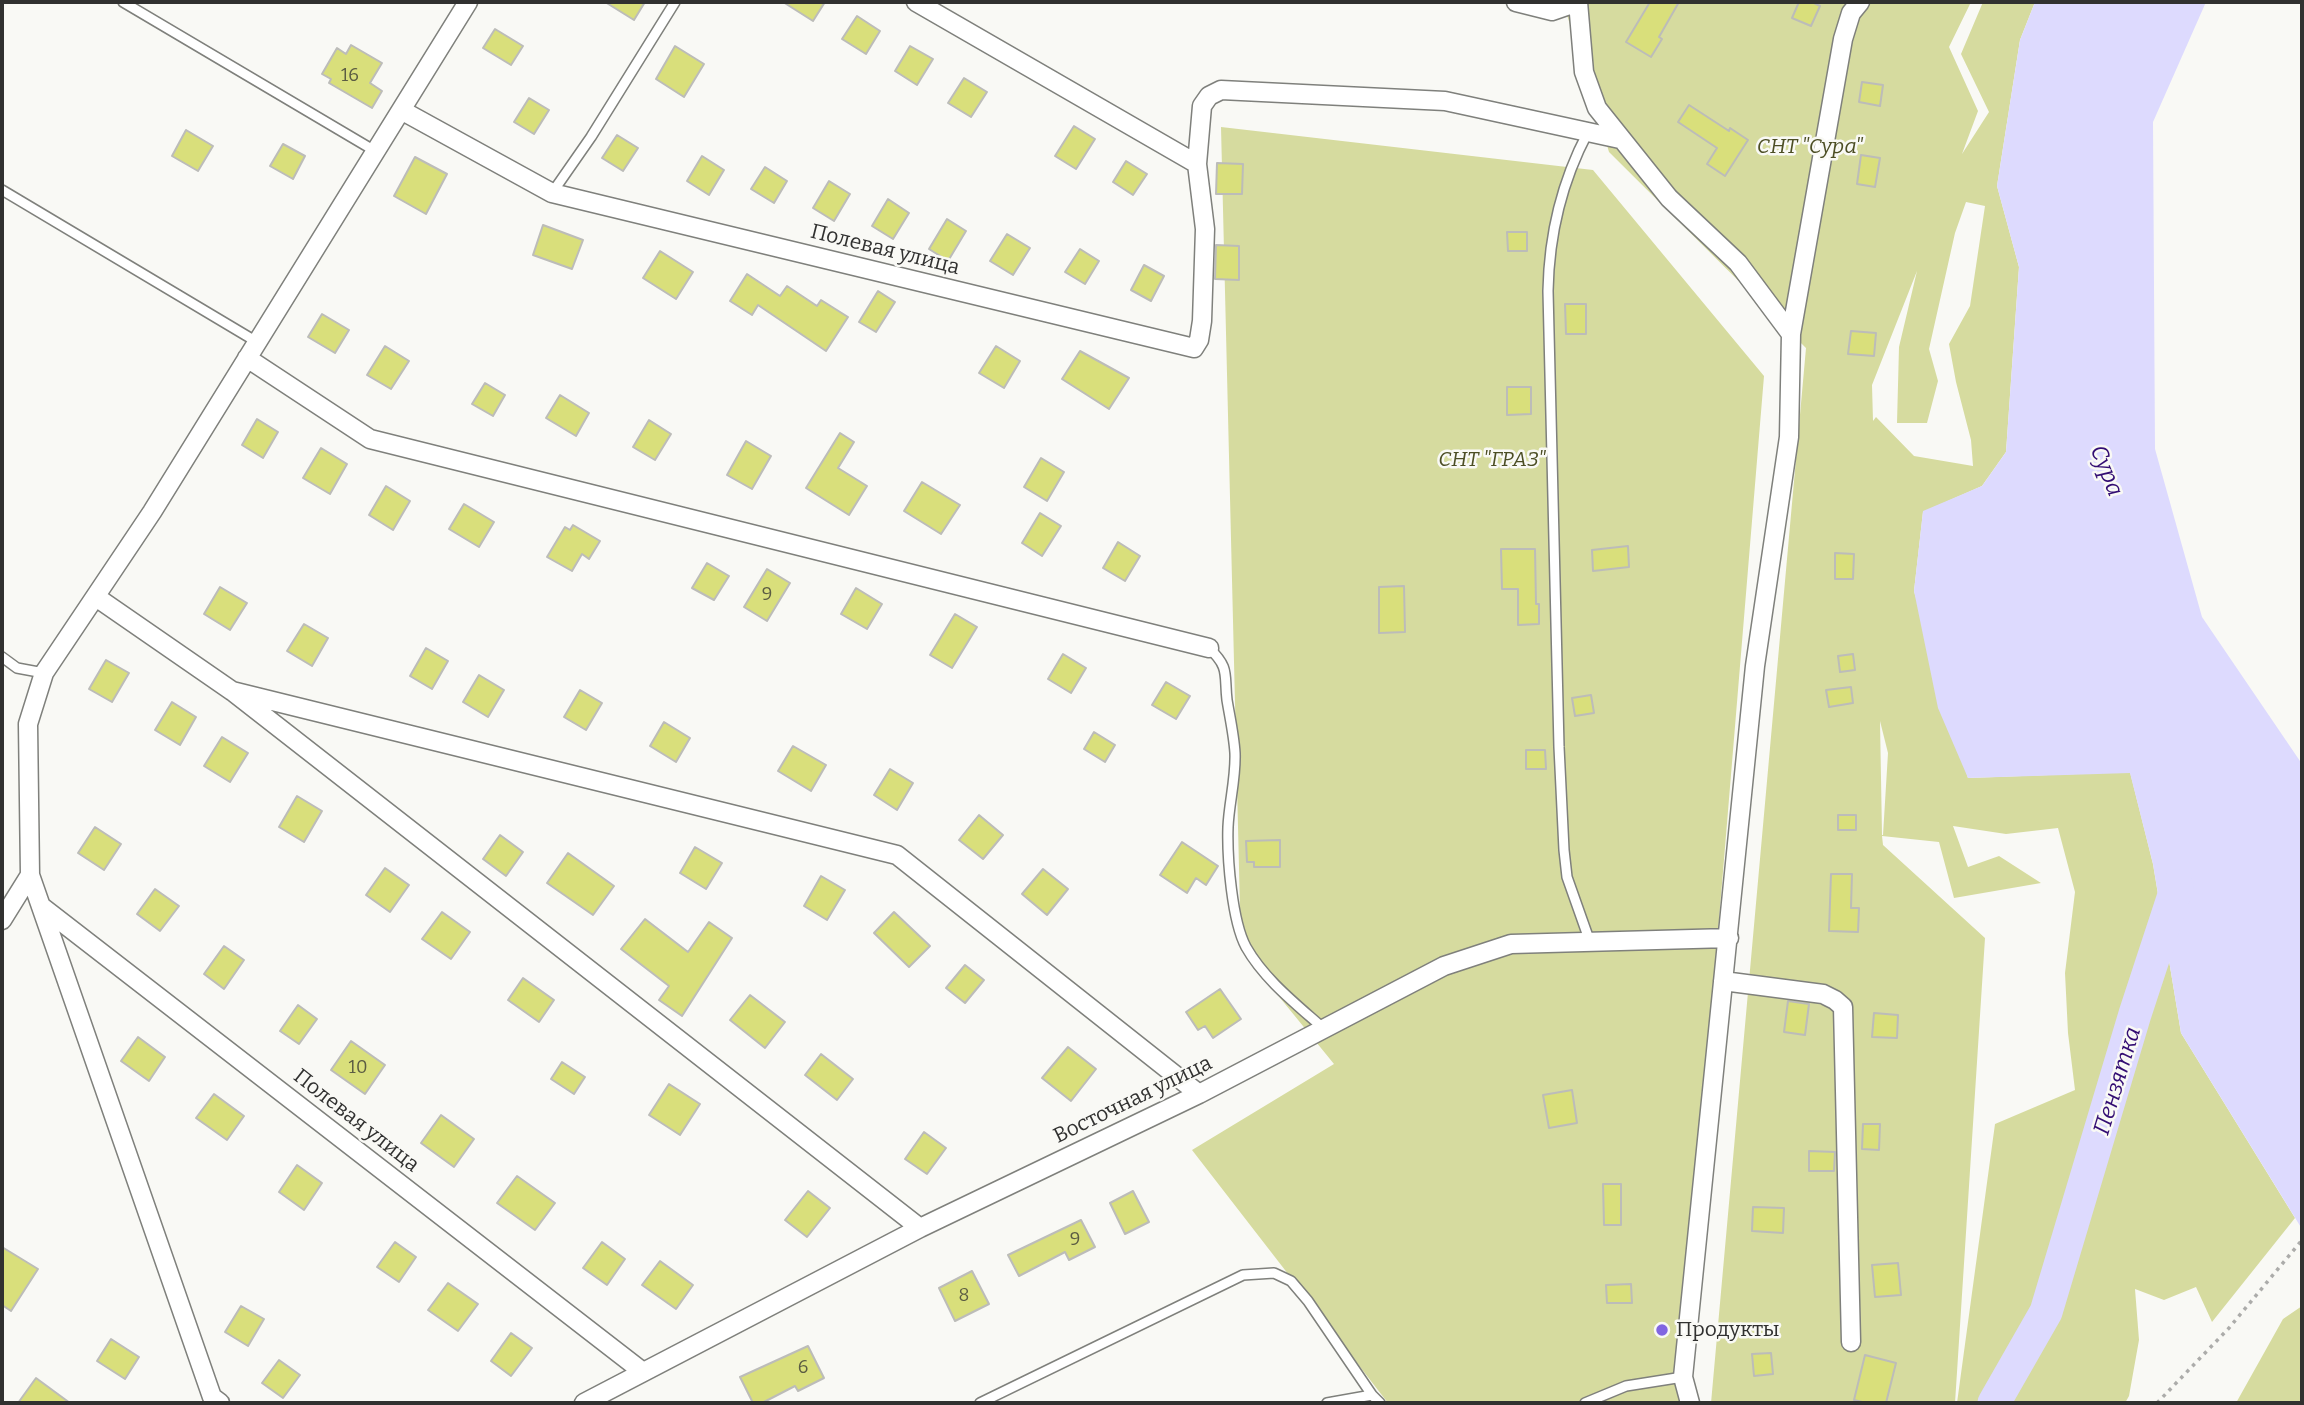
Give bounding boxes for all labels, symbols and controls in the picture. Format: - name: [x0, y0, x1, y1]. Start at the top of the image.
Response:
- house number: 16: [341, 65, 359, 87]
- park label: СНТ "Сура": [1757, 134, 1863, 160]
- street label: Полевая улица: [808, 219, 962, 281]
- water label: Сура: [2083, 442, 2129, 500]
- park label: СНТ "ГРАЗ": [1438, 447, 1546, 473]
- house number: 9: [762, 584, 772, 606]
- water label: Пензятка: [2088, 1024, 2148, 1138]
- street label: Восточная улица: [1050, 1051, 1216, 1149]
- house number: 10: [349, 1057, 367, 1079]
- street label: Полевая улица: [288, 1064, 424, 1178]
- house number: 9: [1070, 1229, 1080, 1251]
- house number: 8: [959, 1285, 969, 1307]
- place label: Продукты: [1676, 1317, 1780, 1343]
- marker: Продукты: [1654, 1322, 1670, 1338]
- house number: 6: [798, 1357, 808, 1379]

